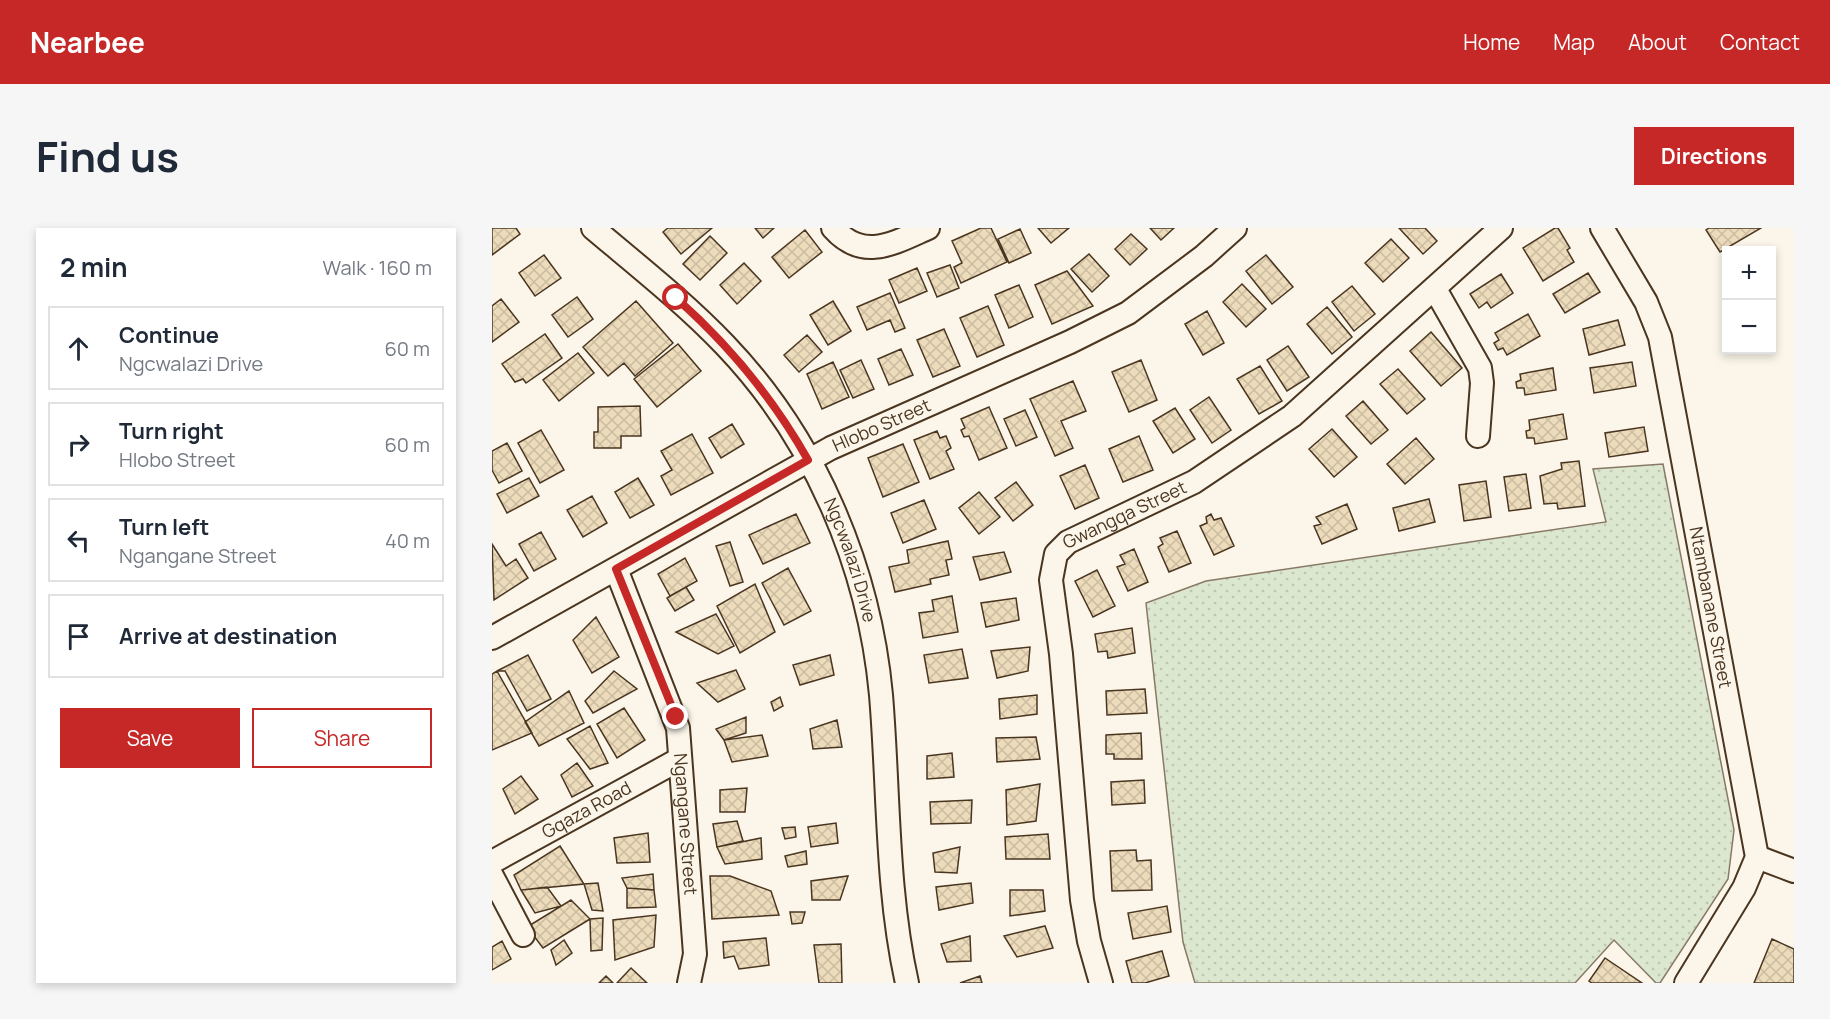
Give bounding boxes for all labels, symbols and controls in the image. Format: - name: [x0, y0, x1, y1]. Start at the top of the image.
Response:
- text: Nearbee: [30, 23, 145, 61]
- text: Home: [1463, 28, 1520, 56]
- text: Map: [1553, 28, 1595, 56]
- text: About: [1628, 28, 1687, 56]
- text: Contact: [1720, 28, 1800, 56]
- text: Find us: [36, 127, 179, 185]
- button: Directions: [1634, 127, 1794, 185]
- map controls: [1722, 246, 1776, 354]
- button: +: [1722, 246, 1776, 300]
- text: 2 min: [60, 249, 128, 285]
- text: Walk · 160 m: [323, 254, 432, 281]
- route start: [662, 284, 688, 310]
- button: −: [1722, 300, 1776, 354]
- text: Continue: [119, 320, 219, 350]
- icon: ahead: [62, 332, 95, 365]
- text: 60 m: [384, 335, 430, 362]
- text: Ngcwalazi Drive: [119, 350, 263, 377]
- street label: Hlobo Street: [828, 392, 934, 457]
- text: Turn right: [119, 416, 224, 446]
- icon: right: [62, 428, 95, 461]
- text: 60 m: [384, 431, 430, 458]
- text: Hlobo Street: [119, 446, 236, 473]
- street label: Gwangqa Street: [1058, 474, 1190, 554]
- street label: Ngcwalazi Drive: [819, 494, 882, 625]
- text: Turn left: [119, 512, 209, 542]
- icon: left: [62, 524, 95, 557]
- street label: Ntambanane Street: [1685, 525, 1738, 690]
- text: 40 m: [385, 527, 430, 554]
- text: Ngangane Street: [119, 542, 277, 569]
- icon: arrive: [62, 620, 95, 653]
- text: Arrive at destination: [119, 621, 337, 651]
- route end: [662, 703, 688, 729]
- button: Save: [60, 708, 240, 768]
- button: Share: [252, 708, 432, 768]
- street label: Ngangane Street: [669, 752, 704, 896]
- street label: Gqaza Road: [537, 775, 635, 843]

